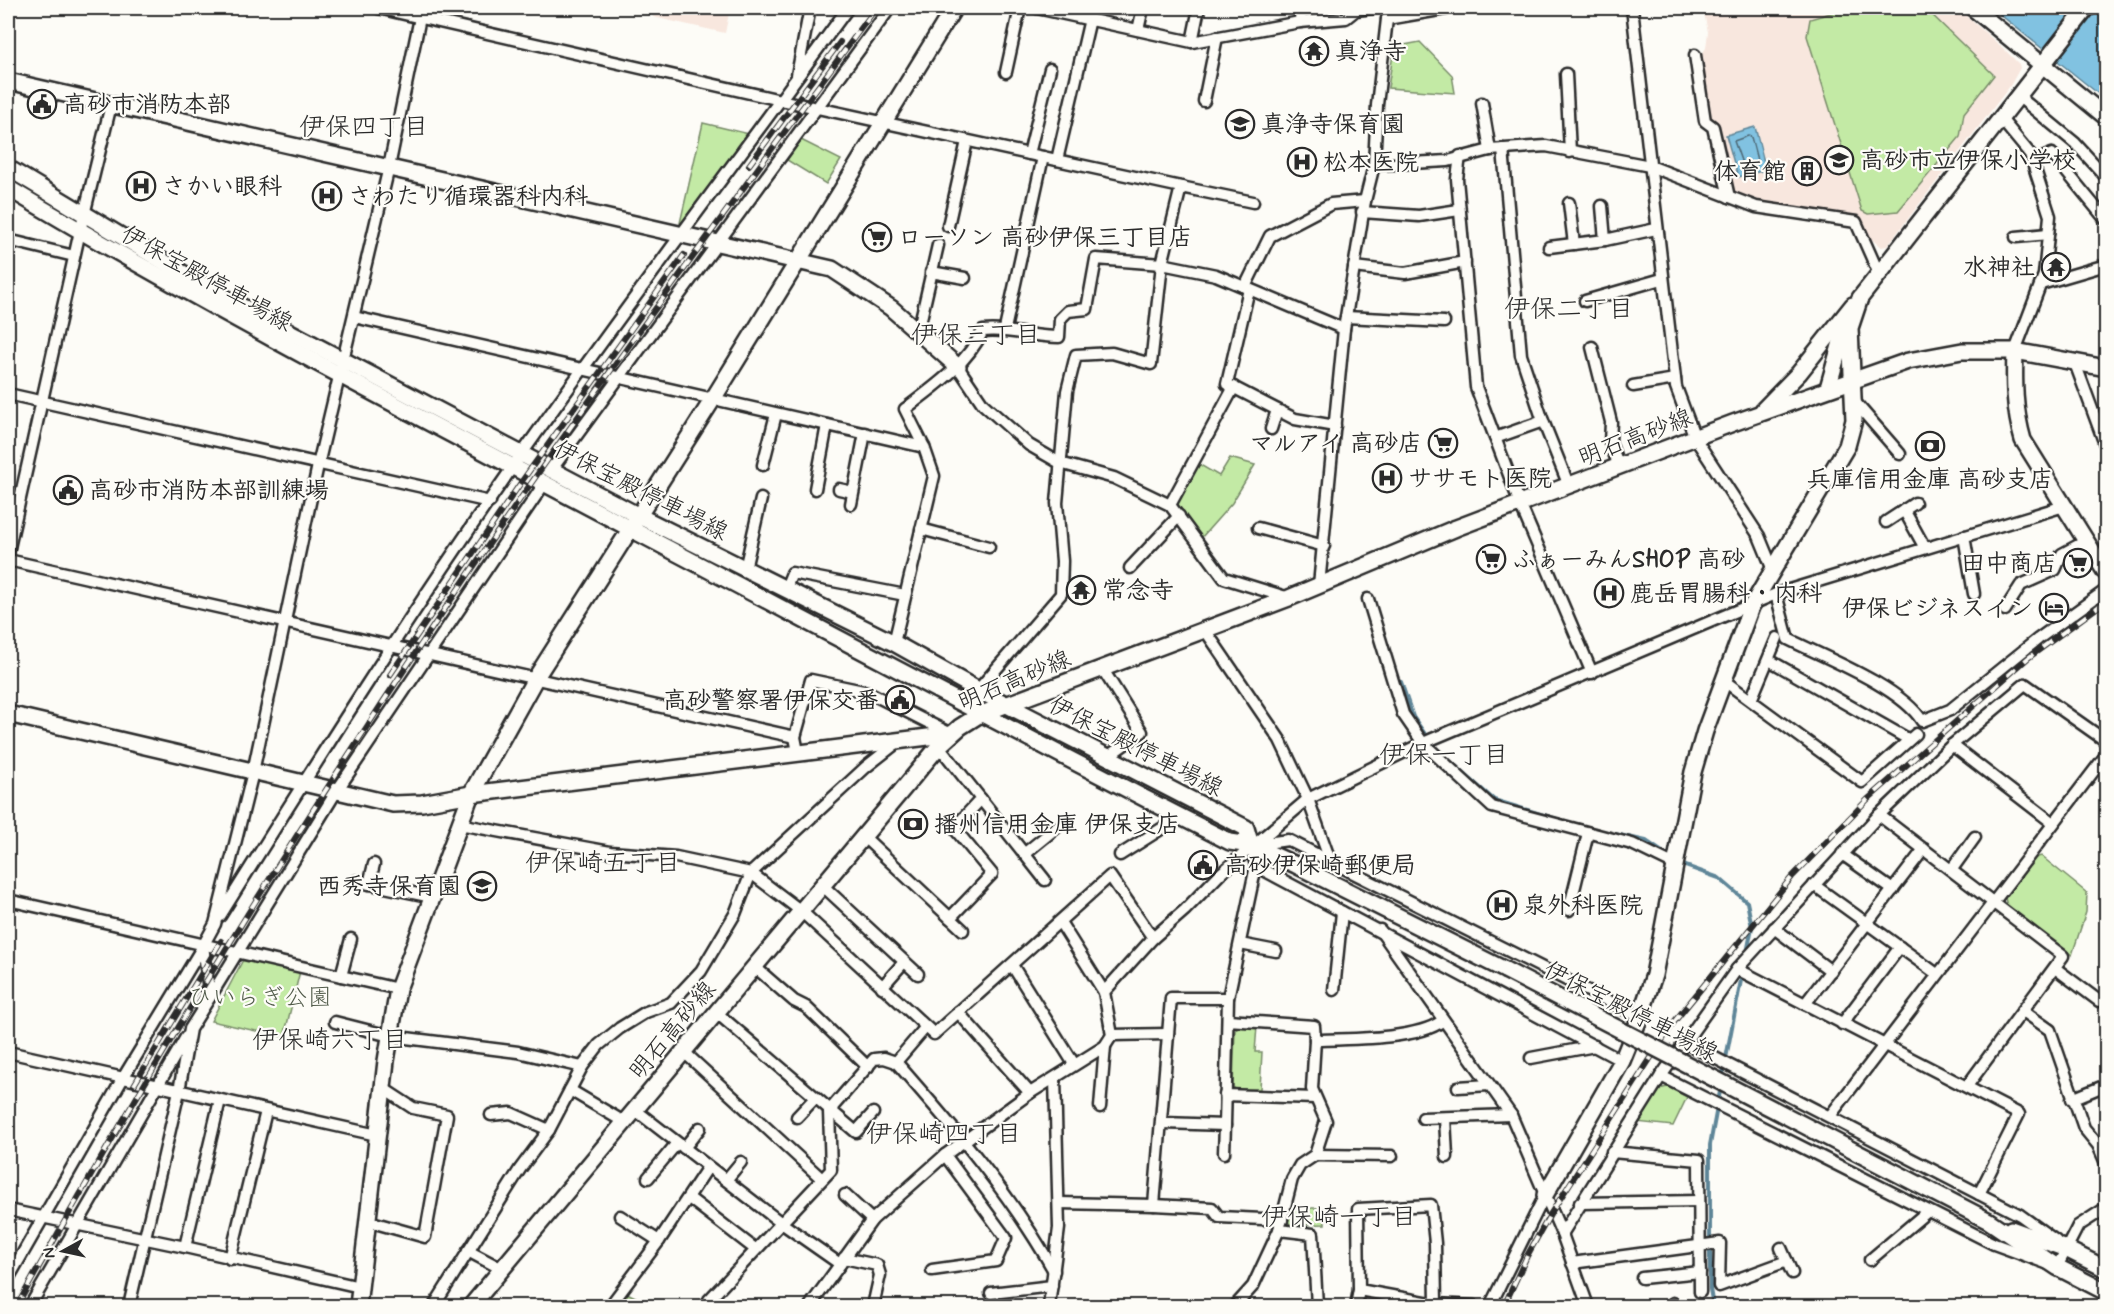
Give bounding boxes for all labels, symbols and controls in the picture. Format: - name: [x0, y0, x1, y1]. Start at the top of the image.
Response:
- temple icon: 真浄寺: [1298, 35, 1330, 67]
- place label: 真浄寺: [1335, 37, 1407, 68]
- public building icon: 高砂市消防本部: [26, 88, 58, 120]
- place label: 高砂市消防本部: [63, 90, 231, 121]
- school or university icon: 真浄寺保育園: [1224, 108, 1256, 140]
- place label: 真浄寺保育園: [1261, 110, 1405, 141]
- district label: 伊保四丁目: [299, 111, 429, 145]
- school or university icon: 高砂市立伊保小学校: [1823, 144, 1855, 176]
- hospital icon: 松本医院: [1286, 146, 1318, 178]
- place label: 高砂市立伊保小学校: [1860, 146, 2076, 177]
- place label: 松本医院: [1323, 148, 1419, 179]
- building icon: 体育館: [1791, 155, 1823, 187]
- place label: 体育館: [1714, 157, 1786, 188]
- hospital icon: さかい眼科: [125, 170, 157, 202]
- place label: さかい眼科: [162, 172, 282, 203]
- hospital icon: さわたり循環器科内科: [311, 180, 343, 212]
- place label: さわたり循環器科内科: [348, 182, 588, 213]
- street label: 伊保宝殿停車場線: [115, 219, 298, 339]
- supermarket icon: ローソン 高砂伊保三丁目店: [861, 221, 893, 253]
- place label: ローソン 高砂伊保三丁目店: [898, 223, 1192, 254]
- temple icon: 水神社: [2040, 251, 2072, 283]
- place label: 水神社: [1963, 253, 2035, 284]
- district label: 伊保二丁目: [1504, 293, 1634, 327]
- district label: 伊保三丁目: [911, 319, 1041, 353]
- street label: 明石高砂線: [1574, 402, 1697, 474]
- supermarket icon: マルアイ 高砂店: [1427, 427, 1459, 459]
- place label: マルアイ 高砂店: [1249, 429, 1422, 460]
- bank icon: 兵庫信用金庫 高砂支店: [1914, 430, 1946, 462]
- street label: 伊保宝殿停車場線: [548, 434, 733, 549]
- hospital icon: ササモト医院: [1371, 462, 1403, 494]
- place label: ササモト医院: [1408, 464, 1552, 495]
- place label: 兵庫信用金庫 高砂支店: [1807, 465, 2053, 496]
- public building icon: 高砂市消防本部訓練場: [52, 474, 84, 506]
- place label: 高砂市消防本部訓練場: [89, 476, 329, 507]
- supermarket icon: ふぁーみんSHOP 高砂: [1475, 543, 1507, 575]
- place label: ふぁーみんSHOP 高砂: [1512, 545, 1745, 576]
- supermarket icon: 田中商店: [2062, 547, 2094, 579]
- place label: 田中商店: [1961, 549, 2057, 580]
- temple icon: 常念寺: [1065, 574, 1097, 606]
- place label: 常念寺: [1102, 576, 1174, 607]
- hospital icon: 鹿岳胃腸科・内科: [1593, 577, 1625, 609]
- place label: 鹿岳胃腸科・内科: [1630, 579, 1822, 610]
- hotel icon: 伊保ビジネスイン: [2038, 592, 2070, 624]
- place label: 伊保ビジネスイン: [1842, 594, 2033, 625]
- street label: 明石高砂線: [953, 644, 1076, 719]
- public building icon: 高砂警察署伊保交番: [884, 684, 916, 716]
- place label: 高砂警察署伊保交番: [663, 686, 879, 717]
- street label: 伊保宝殿停車場線: [1043, 690, 1228, 805]
- district label: 伊保一丁目: [1379, 739, 1509, 773]
- bank icon: 播州信用金庫 伊保支店: [897, 808, 929, 840]
- place label: 播州信用金庫 伊保支店: [934, 810, 1180, 841]
- district label: 伊保崎五丁目: [525, 847, 681, 881]
- public building icon: 高砂伊保崎郵便局: [1187, 849, 1219, 881]
- place label: 高砂伊保崎郵便局: [1224, 851, 1416, 882]
- school or university icon: 西秀寺保育園: [466, 870, 498, 902]
- place label: 西秀寺保育園: [317, 872, 461, 903]
- hospital icon: 泉外科医院: [1486, 889, 1518, 921]
- place label: 泉外科医院: [1523, 891, 1643, 922]
- street label: 伊保宝殿停車場線: [1538, 955, 1723, 1070]
- street label: 明石高砂線: [623, 975, 724, 1087]
- park label: ひいらぎ公園: [188, 983, 332, 1014]
- district label: 伊保崎六丁目: [252, 1024, 408, 1058]
- district label: 伊保崎四丁目: [866, 1118, 1022, 1152]
- district label: 伊保崎一丁目: [1261, 1201, 1417, 1235]
- north arrow: [33, 1221, 93, 1281]
- text: N: [38, 1246, 61, 1260]

